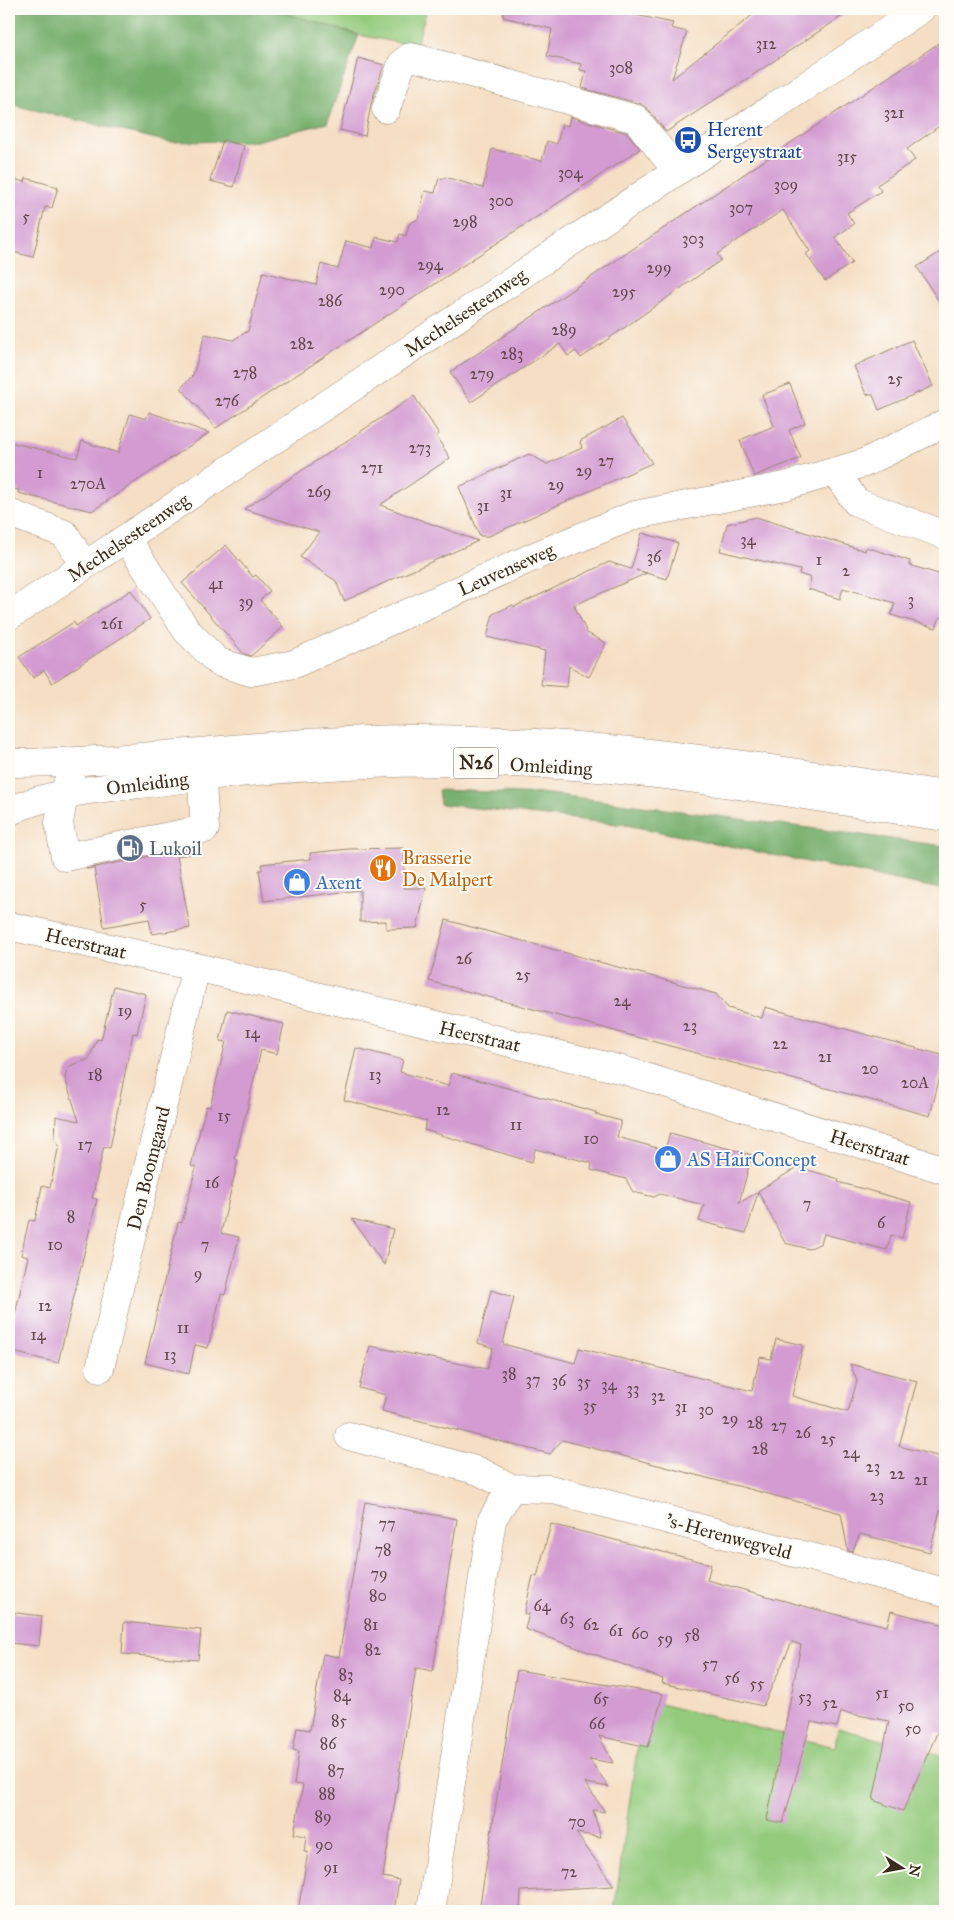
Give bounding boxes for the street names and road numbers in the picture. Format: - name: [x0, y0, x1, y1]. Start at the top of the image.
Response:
- street label: Mechelsesteenweg: [400, 263, 531, 363]
- street label: Mechelsesteenweg: [63, 488, 194, 588]
- street label: Leuvenseweg: [454, 538, 558, 602]
- road number: N26: [454, 748, 498, 778]
- street label: Omleiding: [509, 753, 593, 781]
- street label: Omleiding: [105, 767, 190, 801]
- street label: Heerstraat: [43, 923, 129, 964]
- street label: Heerstraat: [437, 1016, 523, 1057]
- street label: Den Boomgaard: [122, 1103, 176, 1233]
- street label: Heerstraat: [827, 1124, 913, 1171]
- street label: 's-Herenwegveld: [663, 1509, 795, 1565]

